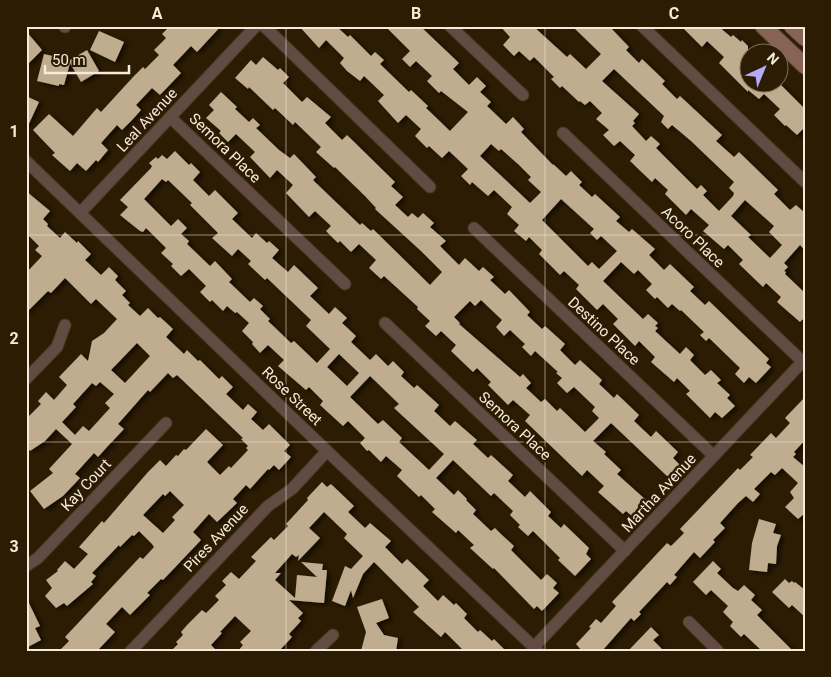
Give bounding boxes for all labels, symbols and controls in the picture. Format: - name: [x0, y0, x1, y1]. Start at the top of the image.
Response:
- text: A: [152, 4, 163, 23]
- text: B: [411, 4, 421, 23]
- text: C: [669, 4, 679, 23]
- scale bar: [45, 42, 129, 74]
- north arrow: [738, 42, 788, 92]
- text: N: [764, 49, 782, 68]
- text: 50 m: [52, 51, 86, 69]
- street label: Leal Avenue: [113, 84, 181, 156]
- street label: Semora Place: [186, 109, 264, 187]
- text: 1: [9, 122, 19, 141]
- street label: Acoro Place: [658, 203, 728, 271]
- street label: Destino Place: [564, 293, 644, 369]
- text: 2: [9, 329, 19, 348]
- street label: Rose Street: [258, 363, 326, 429]
- street label: Semora Place: [475, 388, 555, 464]
- street label: Martha Avenue: [618, 450, 700, 536]
- street label: Kay Court: [57, 455, 115, 515]
- street label: Pires Avenue: [180, 500, 252, 576]
- text: 3: [9, 537, 19, 556]

